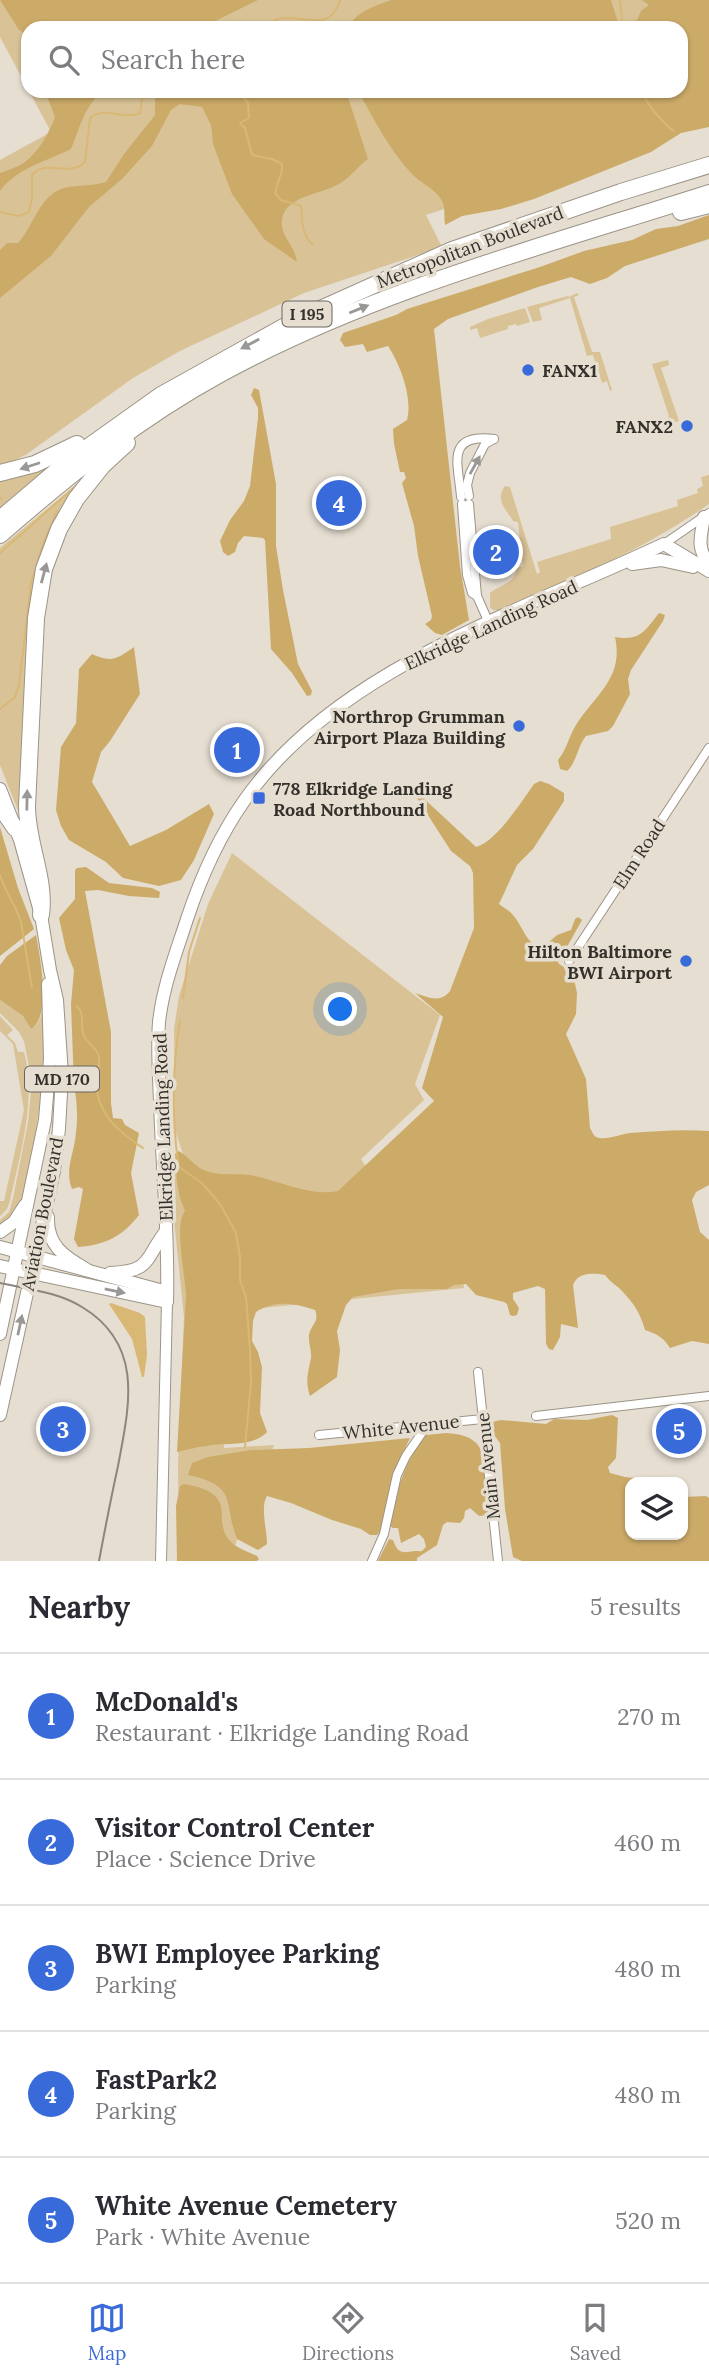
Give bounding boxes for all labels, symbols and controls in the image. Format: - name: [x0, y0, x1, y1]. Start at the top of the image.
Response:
- search box: [21, 21, 688, 98]
- icon: search: [45, 41, 83, 79]
- text: Search here: [101, 43, 245, 76]
- street label: Metropolitan Boulevard: [373, 201, 567, 293]
- road number: I 195: [282, 302, 332, 326]
- one-way arrow: [349, 303, 370, 314]
- one-way arrow: [240, 338, 260, 350]
- place label: FANX1: [542, 359, 597, 382]
- marker: FANX1: [520, 362, 536, 378]
- place label: FANX2: [615, 415, 673, 438]
- marker: FANX2: [679, 418, 695, 434]
- one-way arrow: [469, 455, 481, 474]
- one-way arrow: [20, 461, 41, 472]
- pin: 4: [316, 477, 362, 529]
- pin: 2: [473, 526, 519, 578]
- one-way arrow: [39, 562, 50, 584]
- street label: Elkridge Landing Road: [401, 575, 581, 675]
- place label: Northrop Grumman Airport Plaza Building: [314, 705, 506, 749]
- marker: Northrop Grumman Airport Plaza Building: [511, 718, 527, 734]
- pin: 1: [214, 724, 260, 776]
- place label: 778 Elkridge Landing Road Northbound: [273, 777, 453, 821]
- one-way arrow: [22, 789, 33, 811]
- marker: 778 Elkridge Landing Road Northbound: [251, 790, 267, 806]
- street label: Elm Road: [608, 815, 670, 893]
- place label: Hilton Baltimore BWI Airport: [527, 940, 673, 984]
- marker: Hilton Baltimore BWI Airport: [678, 953, 694, 969]
- your location: [323, 992, 357, 1026]
- street label: Elkridge Landing Road: [148, 1032, 178, 1221]
- road number: MD 170: [25, 1066, 99, 1092]
- street label: Aviation Boulevard: [16, 1135, 68, 1294]
- one-way arrow: [104, 1286, 126, 1297]
- one-way arrow: [14, 1314, 25, 1336]
- pin: 3: [40, 1403, 86, 1455]
- pin: 5: [656, 1405, 702, 1457]
- street label: White Avenue: [342, 1409, 461, 1445]
- street label: Main Avenue: [471, 1411, 505, 1521]
- map controls: [625, 1477, 688, 1540]
- button: layers: [625, 1477, 688, 1540]
- text: Nearby: [28, 1588, 130, 1626]
- text: 5 results: [590, 1592, 681, 1621]
- text: McDonald's: [95, 1685, 238, 1718]
- text: 1: [46, 1702, 56, 1731]
- text: 270 m: [617, 1702, 681, 1731]
- text: Restaurant · Elkridge Landing Road: [95, 1718, 469, 1747]
- text: Visitor Control Center: [95, 1811, 374, 1844]
- text: 2: [45, 1828, 57, 1857]
- text: 460 m: [614, 1828, 681, 1857]
- text: Place · Science Drive: [95, 1844, 316, 1873]
- text: BWI Employee Parking: [95, 1937, 379, 1970]
- text: 3: [45, 1954, 57, 1983]
- text: 480 m: [615, 1954, 681, 1983]
- text: Parking: [95, 1970, 176, 1999]
- text: FastPark2: [95, 2063, 217, 2096]
- text: 4: [45, 2080, 57, 2109]
- text: 480 m: [615, 2080, 681, 2109]
- text: Parking: [95, 2096, 176, 2125]
- text: White Avenue Cemetery: [95, 2189, 397, 2222]
- text: 5: [45, 2206, 57, 2235]
- text: 520 m: [615, 2206, 681, 2235]
- text: Park · White Avenue: [95, 2222, 310, 2251]
- tab: Map: [88, 2299, 126, 2365]
- tab: Directions: [302, 2299, 394, 2365]
- tab: Saved: [570, 2299, 621, 2365]

